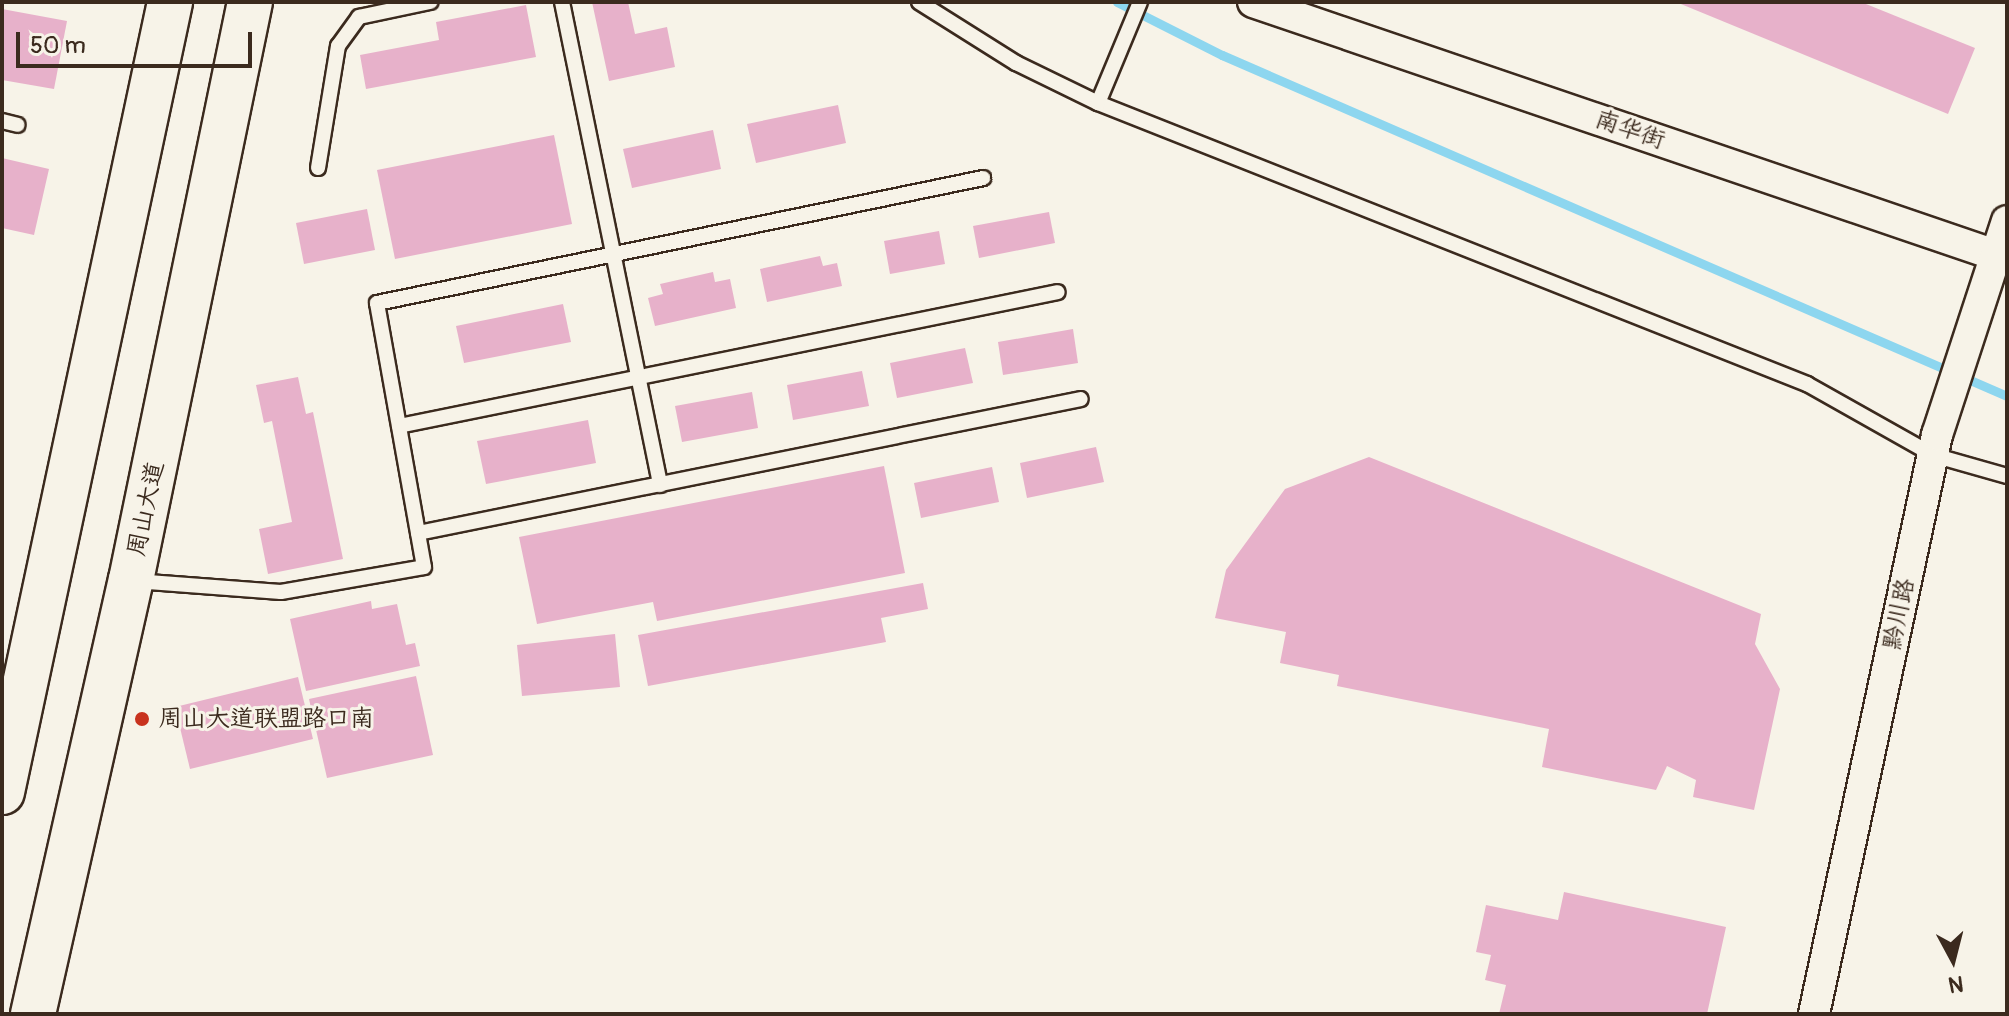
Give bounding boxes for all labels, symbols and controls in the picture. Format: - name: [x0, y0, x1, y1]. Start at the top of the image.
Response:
- scale bar: [20, 16, 256, 66]
- text: 50 m: [30, 31, 86, 60]
- street label: 南华街: [1591, 105, 1669, 155]
- street label: 周山大道: [122, 459, 170, 559]
- street label: 黔川路: [1877, 576, 1921, 652]
- place label: 周山大道联盟路口南: [158, 705, 374, 733]
- marker: 周山大道联盟路口南: [133, 710, 151, 728]
- north arrow: [1913, 920, 1993, 1000]
- text: N: [1947, 969, 1965, 999]

